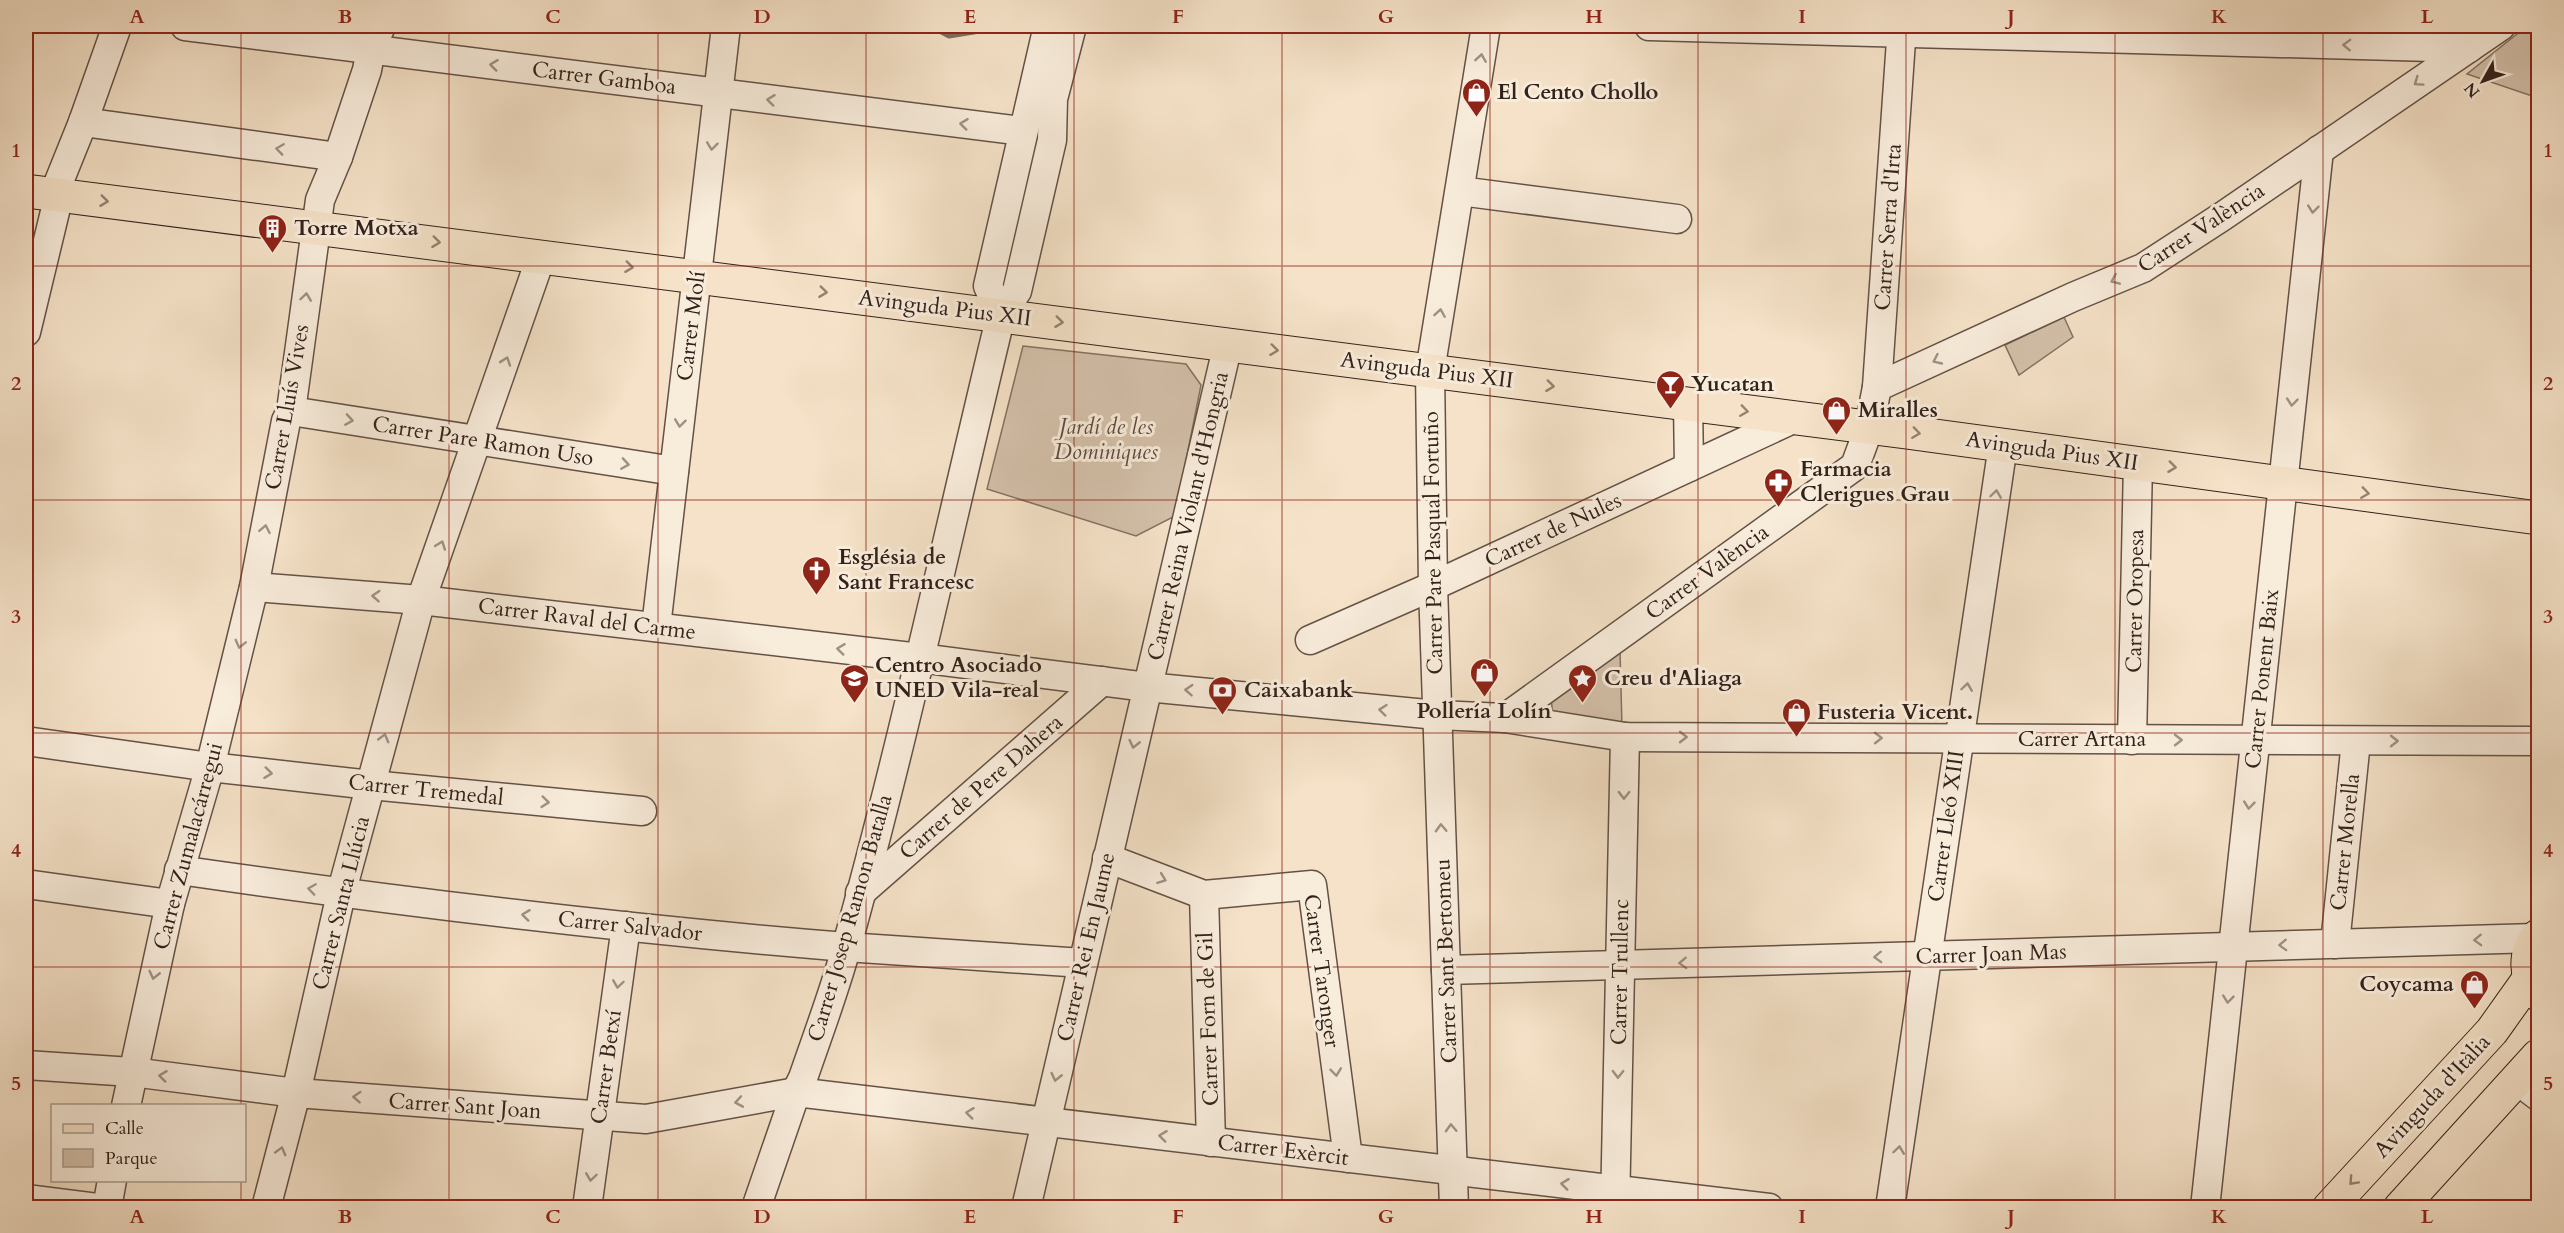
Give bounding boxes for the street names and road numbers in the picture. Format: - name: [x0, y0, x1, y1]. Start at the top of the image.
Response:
- street label: Carrer Gamboa: [530, 54, 678, 102]
- street label: Carrer Serra d'Irta: [1867, 142, 1909, 312]
- street label: Carrer València: [2132, 175, 2271, 280]
- street label: Carrer Molí: [669, 269, 713, 383]
- street label: Avinguda Pius XII: [857, 283, 1033, 333]
- street label: Carrer Lluís Vives: [258, 322, 316, 492]
- street label: Avinguda Pius XII: [1339, 345, 1515, 395]
- street label: Carrer Reina Violant d'Hongria: [1140, 368, 1236, 664]
- street label: Carrer Pare Ramon Uso: [370, 409, 596, 473]
- street label: Carrer Pare Pasqual Fortuño: [1416, 411, 1450, 675]
- street label: Avinguda Pius XII: [1964, 424, 2140, 478]
- street label: Carrer de Nules: [1480, 485, 1626, 575]
- street label: Carrer València: [1639, 517, 1775, 627]
- street label: Carrer Oropesa: [2119, 528, 2151, 673]
- street label: Carrer Ponent Baix: [2238, 588, 2286, 770]
- street label: Carrer Raval del Carme: [476, 591, 698, 647]
- street label: Carrer de Pere Dahera: [893, 707, 1070, 866]
- street label: Carrer Artana: [2018, 724, 2147, 754]
- street label: Carrer Zumalacárregui: [146, 739, 230, 953]
- street label: Carrer Lleó XIII: [1921, 748, 1971, 904]
- street label: Carrer Tremedal: [347, 767, 505, 813]
- street label: Carrer Morella: [2323, 772, 2367, 912]
- street label: Carrer Josep Ramon Batalla: [800, 790, 900, 1045]
- street label: Carrer Santa Llúcia: [305, 812, 377, 993]
- street label: Carrer Rei En Jaume: [1050, 849, 1122, 1045]
- street label: Carrer Sant Bertomeu: [1427, 858, 1465, 1064]
- street label: Carrer Taronger: [1296, 892, 1348, 1051]
- street label: Carrer Trullenc: [1604, 899, 1636, 1045]
- street label: Carrer Salvador: [556, 904, 704, 949]
- street label: Carrer Forn de Gil: [1190, 931, 1226, 1106]
- street label: Carrer Joan Mas: [1915, 936, 2067, 972]
- street label: Carrer Betxí: [583, 1008, 629, 1126]
- street label: Avinguda d'Itàlia: [2367, 1027, 2498, 1164]
- street label: Carrer Sant Joan: [387, 1086, 543, 1126]
- street label: Carrer Exèrcit: [1216, 1127, 1350, 1173]

